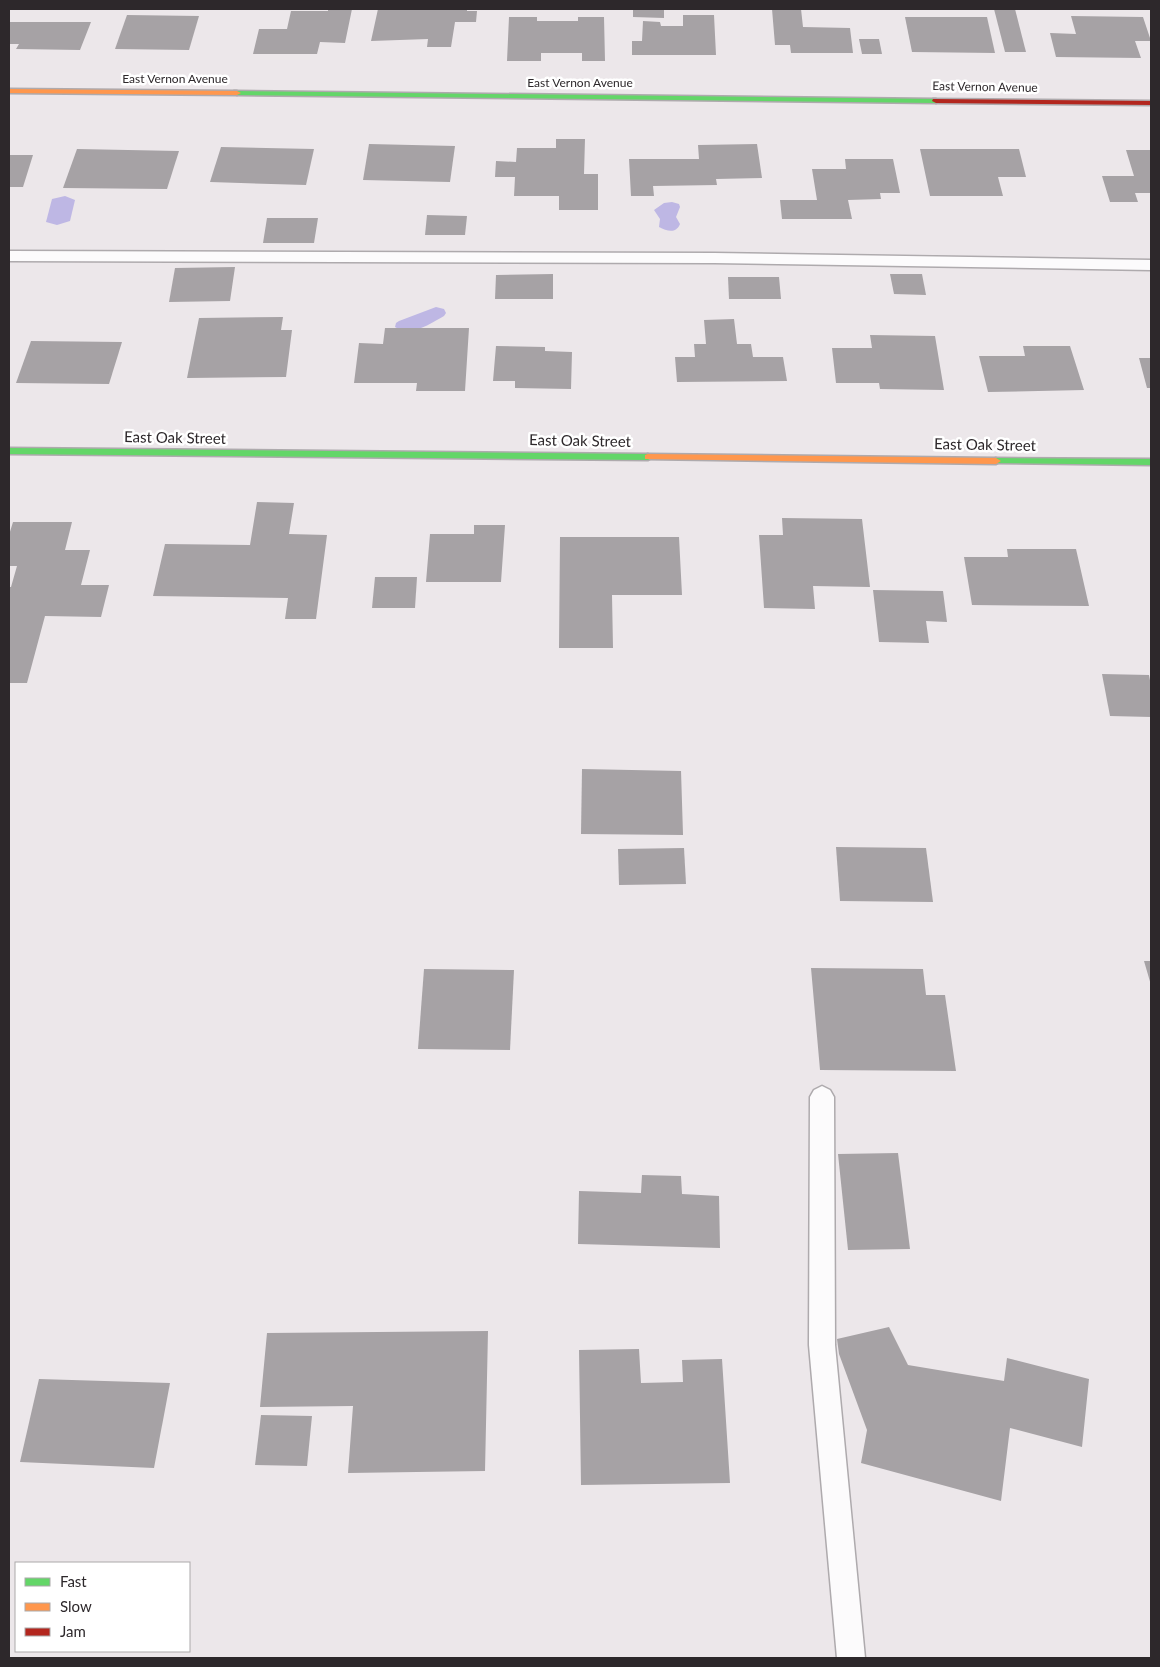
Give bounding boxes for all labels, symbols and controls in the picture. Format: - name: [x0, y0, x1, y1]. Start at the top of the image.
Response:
- street label: East Vernon Avenue: [122, 71, 228, 86]
- street label: East Vernon Avenue: [527, 75, 633, 90]
- street label: East Vernon Avenue: [932, 78, 1038, 95]
- street label: East Oak Street: [124, 427, 227, 447]
- street label: East Oak Street: [529, 430, 632, 450]
- street label: East Oak Street: [934, 434, 1037, 454]
- legend: [15, 1562, 190, 1652]
- text: Fast: [60, 1572, 87, 1590]
- text: Slow: [60, 1597, 92, 1615]
- text: Jam: [60, 1622, 86, 1640]

